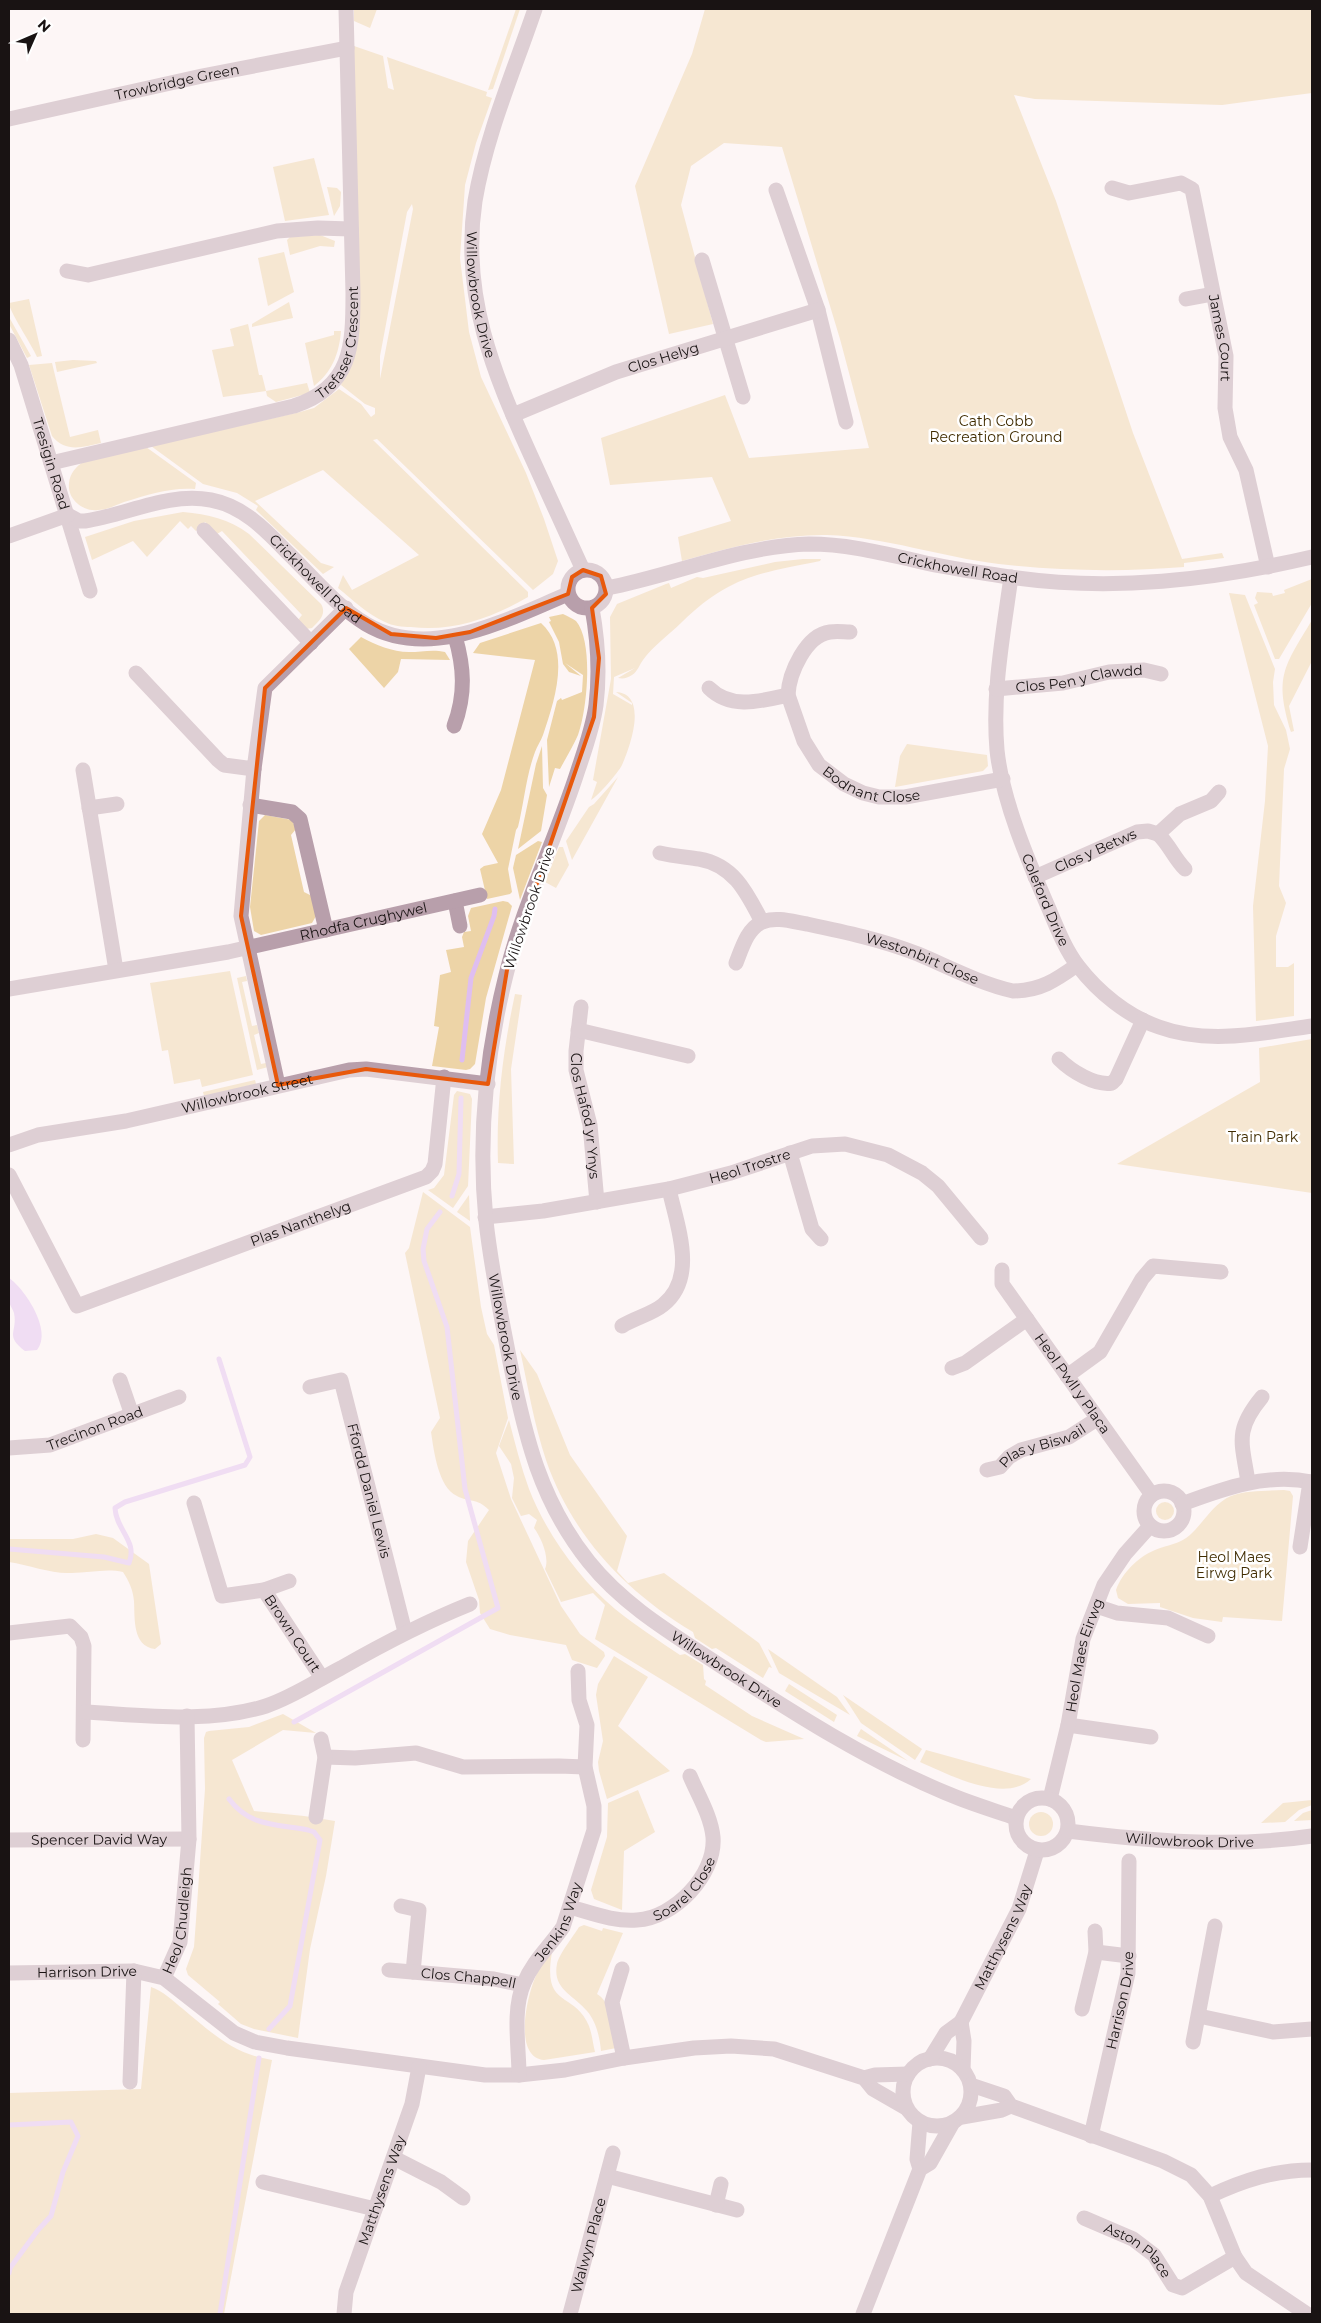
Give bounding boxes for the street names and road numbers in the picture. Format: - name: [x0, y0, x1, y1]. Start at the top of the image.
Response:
- street label: Trowbridge Green: [113, 60, 241, 104]
- street label: Willowbrook Drive: [463, 231, 500, 360]
- street label: Trefaser Crescent: [312, 285, 362, 403]
- street label: James Court: [1204, 292, 1235, 382]
- street label: Clos Helyg: [625, 338, 701, 377]
- street label: Tresigin Road: [29, 415, 74, 512]
- street label: Crickhowell Road: [265, 530, 365, 628]
- street label: Crickhowell Road: [896, 548, 1019, 587]
- street label: Clos Pen y Clawdd: [1015, 661, 1143, 696]
- street label: Bodnant Close: [819, 762, 922, 806]
- street label: Clos y Betws: [1052, 824, 1139, 876]
- street label: Willowbrook Drive: [500, 844, 558, 972]
- street label: Coleford Drive: [1018, 851, 1073, 949]
- street label: Rhodfa Crughywel: [298, 898, 429, 944]
- street label: Westonbirt Close: [864, 929, 981, 988]
- street label: Clos Hafod yr Ynys: [566, 1053, 604, 1180]
- street label: Willowbrook Street: [180, 1069, 315, 1117]
- street label: Heol Trostre: [707, 1145, 793, 1187]
- street label: Plas Nanthelyg: [248, 1197, 353, 1250]
- street label: Willowbrook Drive: [484, 1272, 527, 1402]
- street label: Heol Pwll y Placa: [1031, 1330, 1115, 1437]
- street label: Trecinon Road: [44, 1402, 146, 1454]
- street label: Plas y Biswail: [995, 1420, 1089, 1471]
- street label: Ffordd Daniel Lewis: [343, 1421, 395, 1560]
- street label: Brown Court: [261, 1591, 325, 1676]
- street label: Heol Maes Eirwg: [1061, 1595, 1107, 1714]
- street label: Willowbrook Drive: [667, 1627, 785, 1712]
- street label: Willowbrook Drive: [1124, 1828, 1254, 1851]
- street label: Spencer David Way: [31, 1830, 168, 1849]
- street label: Soarel Close: [650, 1854, 719, 1925]
- street label: Heol Chudleigh: [158, 1866, 196, 1977]
- street label: Jenkins Way: [530, 1880, 586, 1966]
- street label: Matthysens Way: [970, 1882, 1035, 1993]
- street label: Harrison Drive: [1102, 1951, 1137, 2051]
- street label: Harrison Drive: [37, 1962, 137, 1982]
- street label: Clos Chappell: [420, 1964, 518, 1992]
- street label: Matthysens Way: [354, 2132, 409, 2248]
- street label: Walwyn Place: [567, 2196, 610, 2295]
- street label: Aston Place: [1101, 2219, 1175, 2281]

